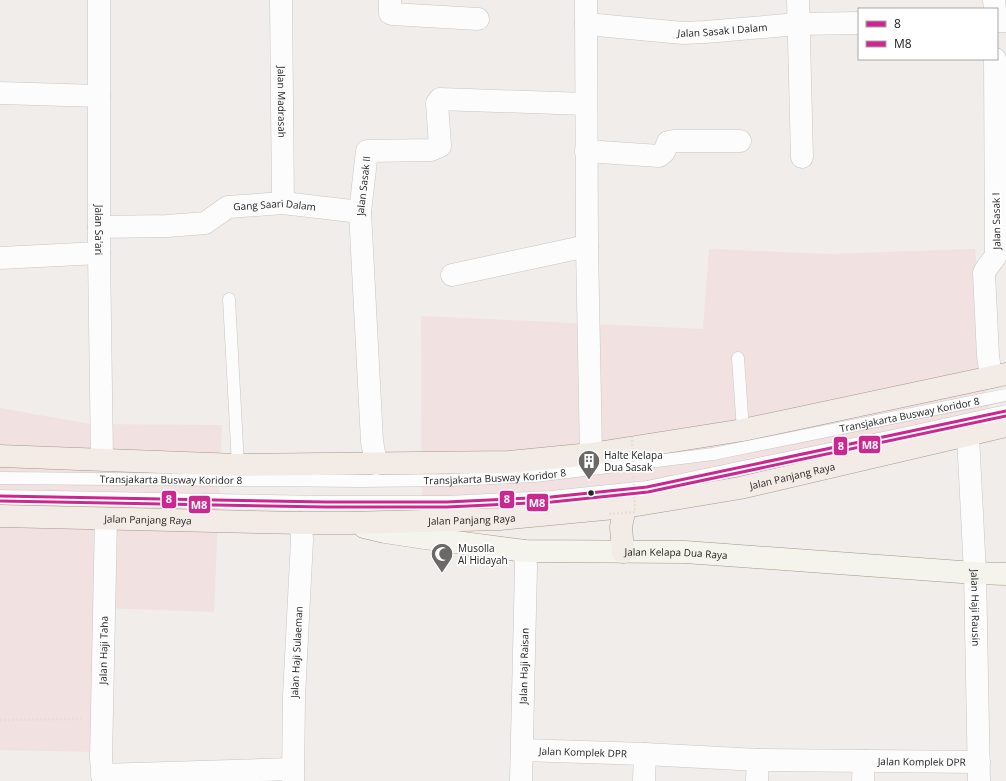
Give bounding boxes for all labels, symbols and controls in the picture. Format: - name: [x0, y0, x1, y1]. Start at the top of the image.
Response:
- legend: [858, 8, 998, 60]
- text: 8: [894, 15, 901, 32]
- street label: Jalan Sasak I Dalam: [676, 20, 768, 40]
- text: M8: [894, 35, 912, 52]
- street label: Jalan Madrasah: [275, 65, 289, 138]
- street label: Jalan Sasak II: [353, 155, 373, 217]
- street label: Jalan Sasak I: [989, 192, 1004, 251]
- street label: Gang Saari Dalam: [233, 196, 317, 214]
- street label: Jalan Sa'ari: [92, 204, 106, 255]
- street label: Transjakarta Busway Koridor 8: [838, 393, 981, 435]
- line badge: M8: [858, 435, 881, 454]
- line badge: 8: [833, 436, 848, 456]
- text: M8: [862, 437, 878, 452]
- text: 8: [838, 438, 844, 453]
- building icon: Halte Kelapa Dua Sasak: [576, 448, 602, 481]
- place label: Halte Kelapa Dua Sasak: [604, 448, 663, 474]
- street label: Jalan Panjang Raya: [747, 459, 836, 493]
- street label: Transjakarta Busway Koridor 8: [424, 465, 567, 487]
- street label: Transjakarta Busway Koridor 8: [100, 472, 243, 487]
- unlabelled marker: [586, 488, 596, 498]
- line badge: 8: [161, 490, 177, 509]
- line badge: 8: [499, 490, 515, 509]
- text: 8: [166, 491, 172, 506]
- text: 8: [504, 491, 510, 506]
- line badge: M8: [526, 493, 549, 512]
- line badge: M8: [188, 495, 211, 514]
- text: M8: [529, 495, 545, 510]
- text: M8: [191, 497, 207, 512]
- street label: Jalan Panjang Raya: [103, 511, 192, 527]
- street label: Jalan Panjang Raya: [427, 511, 516, 528]
- mosque icon: Musolla Al Hidayah: [429, 541, 455, 574]
- place label: Musolla Al Hidayah: [458, 541, 508, 567]
- street label: Jalan Kelapa Dua Raya: [624, 545, 728, 562]
- street label: Jalan Haji Rausin: [968, 568, 983, 646]
- street label: Jalan Haji Sulaeman: [287, 606, 306, 699]
- street label: Jalan Haji Taha: [96, 616, 111, 685]
- street label: Jalan Haji Raisan: [516, 628, 532, 705]
- street label: Jalan Komplek DPR: [538, 744, 627, 760]
- street label: Jalan Komplek DPR: [877, 754, 966, 769]

